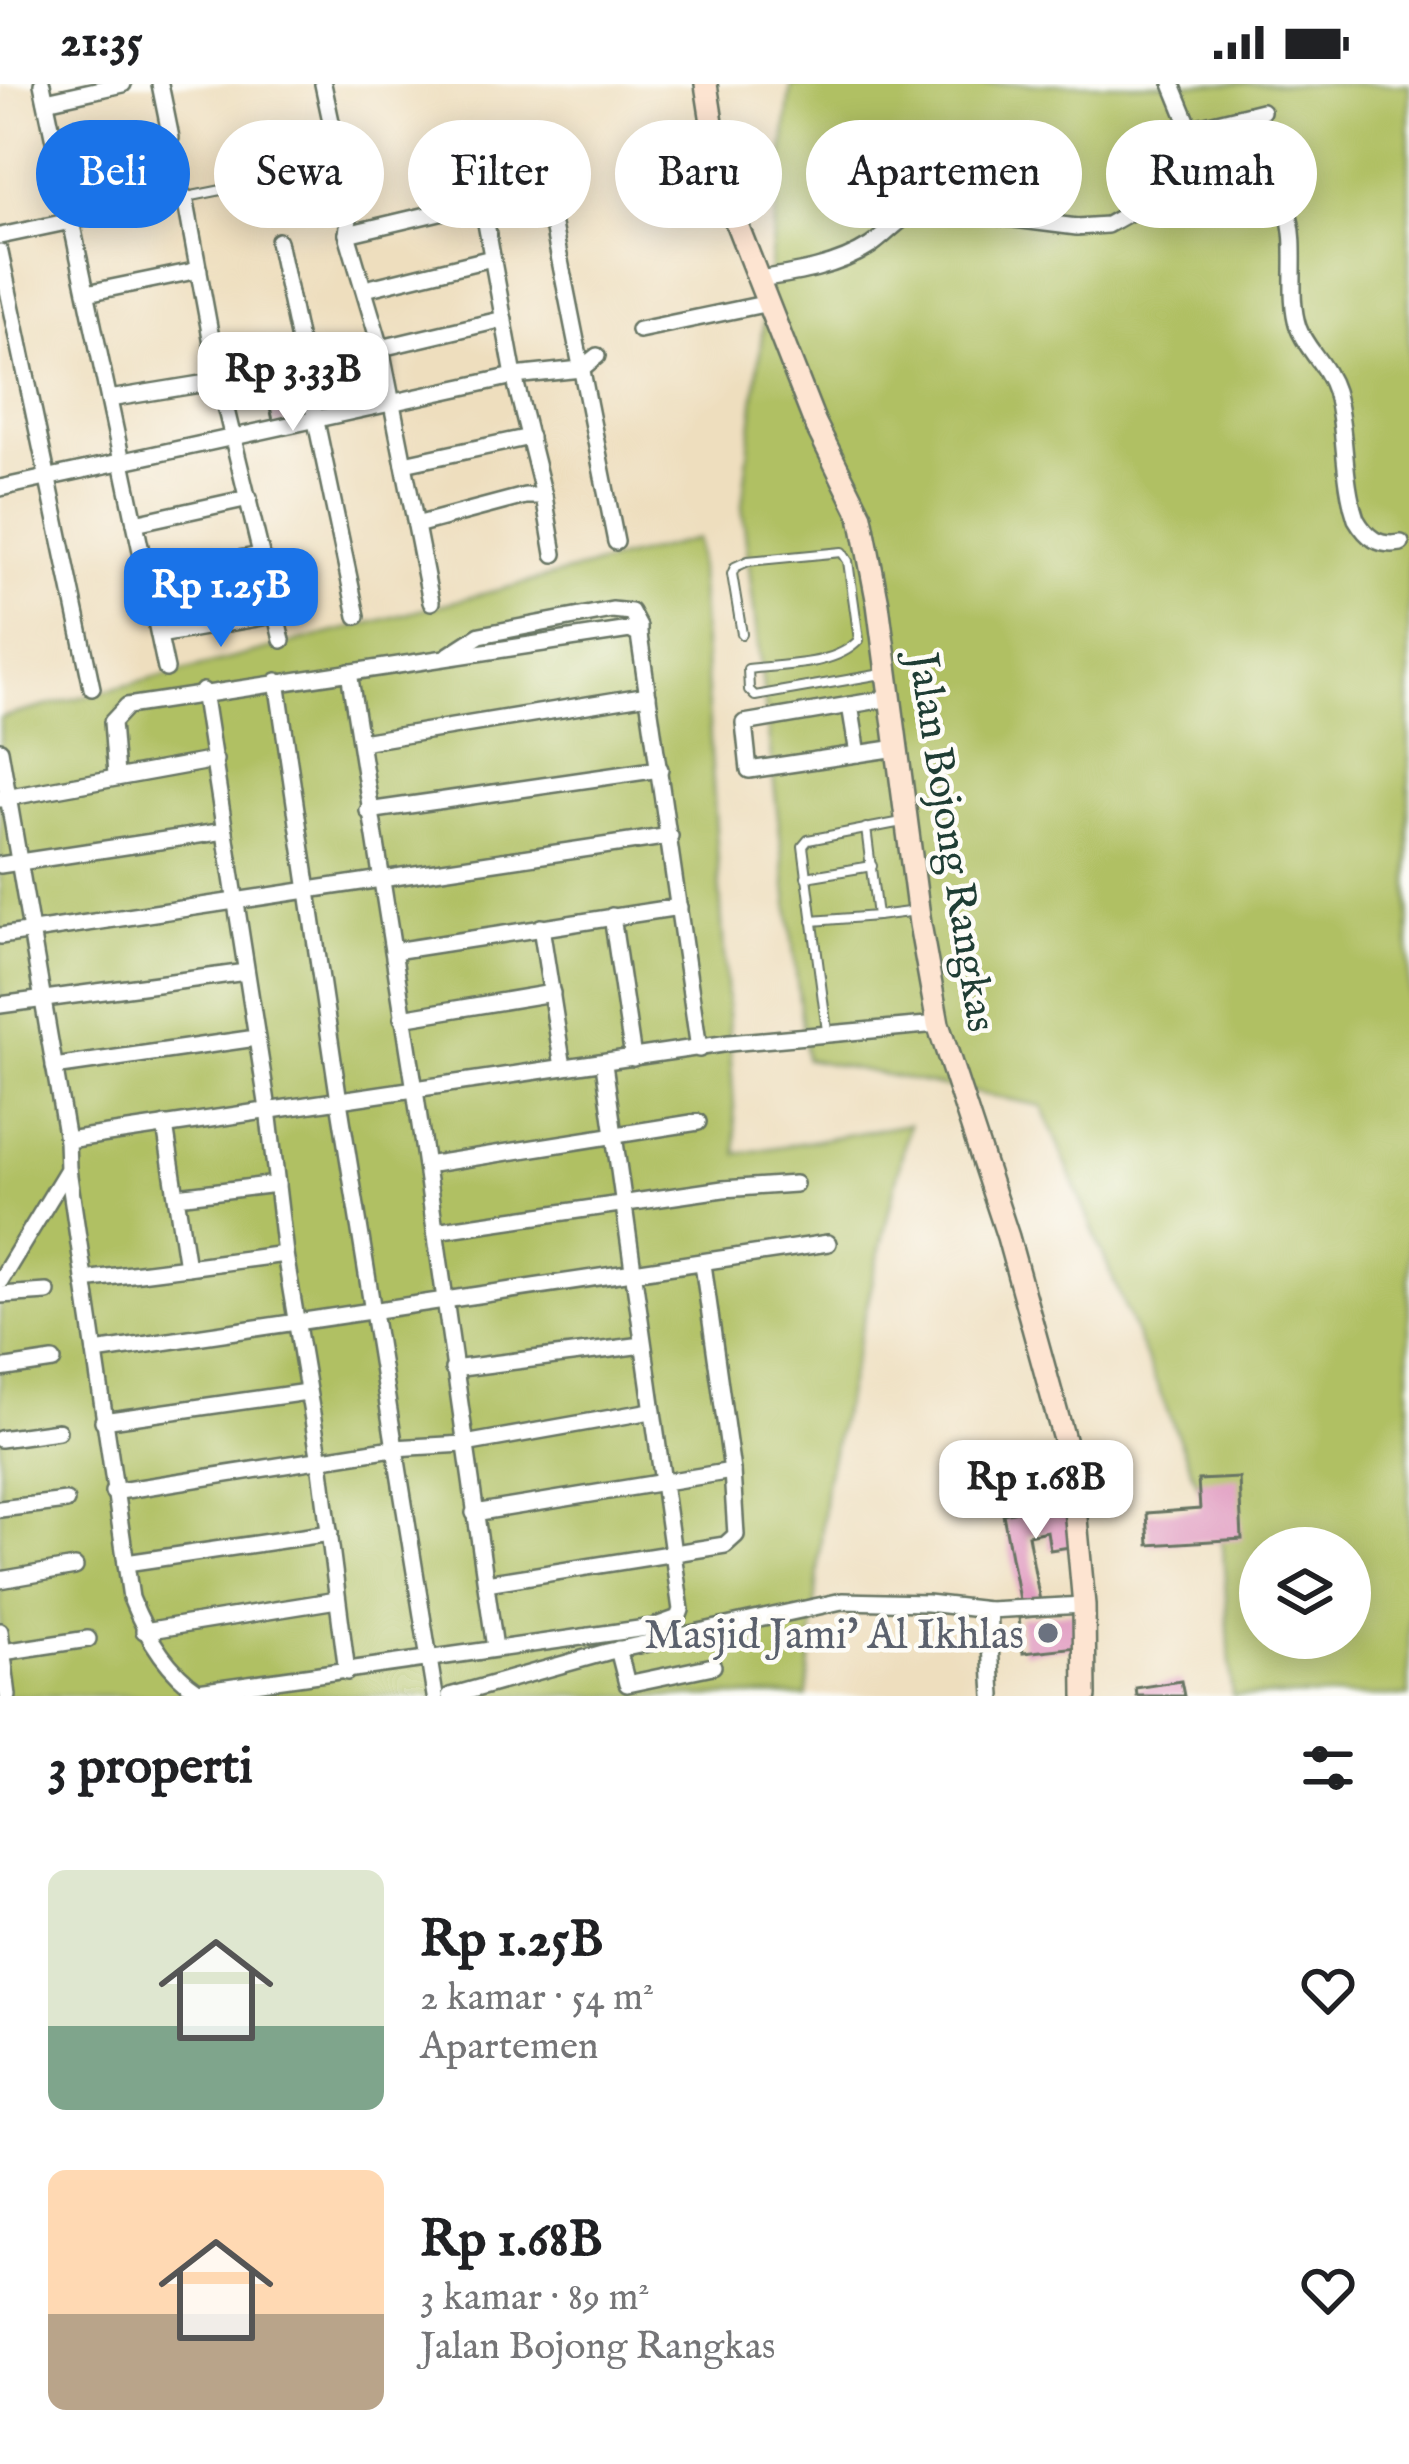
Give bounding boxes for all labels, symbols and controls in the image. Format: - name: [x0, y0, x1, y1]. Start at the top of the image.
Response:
- text: 21:35: [60, 14, 143, 71]
- chip: Beli: [36, 120, 190, 228]
- chip: Sewa: [214, 120, 384, 228]
- chip: Filter: [408, 120, 591, 228]
- chip: Baru: [615, 120, 782, 228]
- chip: Apartemen: [806, 120, 1082, 228]
- chip: Rumah: [1106, 120, 1317, 228]
- pin: Rp 3.33B: [169, 332, 417, 434]
- text: Rp 3.33B: [225, 346, 362, 395]
- pin: Rp 1.25B: [97, 548, 345, 650]
- text: Rp 1.25B: [151, 562, 291, 611]
- street label: Jalan Bojong Rangkas: [894, 645, 1007, 1036]
- pin: Rp 1.68B: [912, 1440, 1160, 1542]
- text: Rp 1.68B: [966, 1454, 1106, 1503]
- map controls: [1239, 1527, 1371, 1659]
- button: layers: [1239, 1527, 1371, 1659]
- place label: Masjid Jami' Al Ikhlas: [644, 1610, 1024, 1663]
- marker: Masjid Jami' Al Ikhlas: [1035, 1620, 1061, 1646]
- icon: filters: [1295, 1735, 1361, 1801]
- text: 3 properti: [48, 1736, 253, 1801]
- text: Rp 1.25B: [420, 1909, 603, 1974]
- icon: home: [144, 1918, 288, 2062]
- icon: heart: [1295, 1957, 1361, 2023]
- text: 2 kamar · 54 m²: [420, 1974, 654, 2023]
- text: Apartemen: [420, 2023, 599, 2072]
- text: Rp 1.68B: [420, 2209, 603, 2274]
- icon: home: [144, 2218, 288, 2362]
- icon: heart: [1295, 2257, 1361, 2323]
- text: 3 kamar · 89 m²: [420, 2274, 650, 2323]
- text: Jalan Bojong Rangkas: [420, 2323, 776, 2372]

